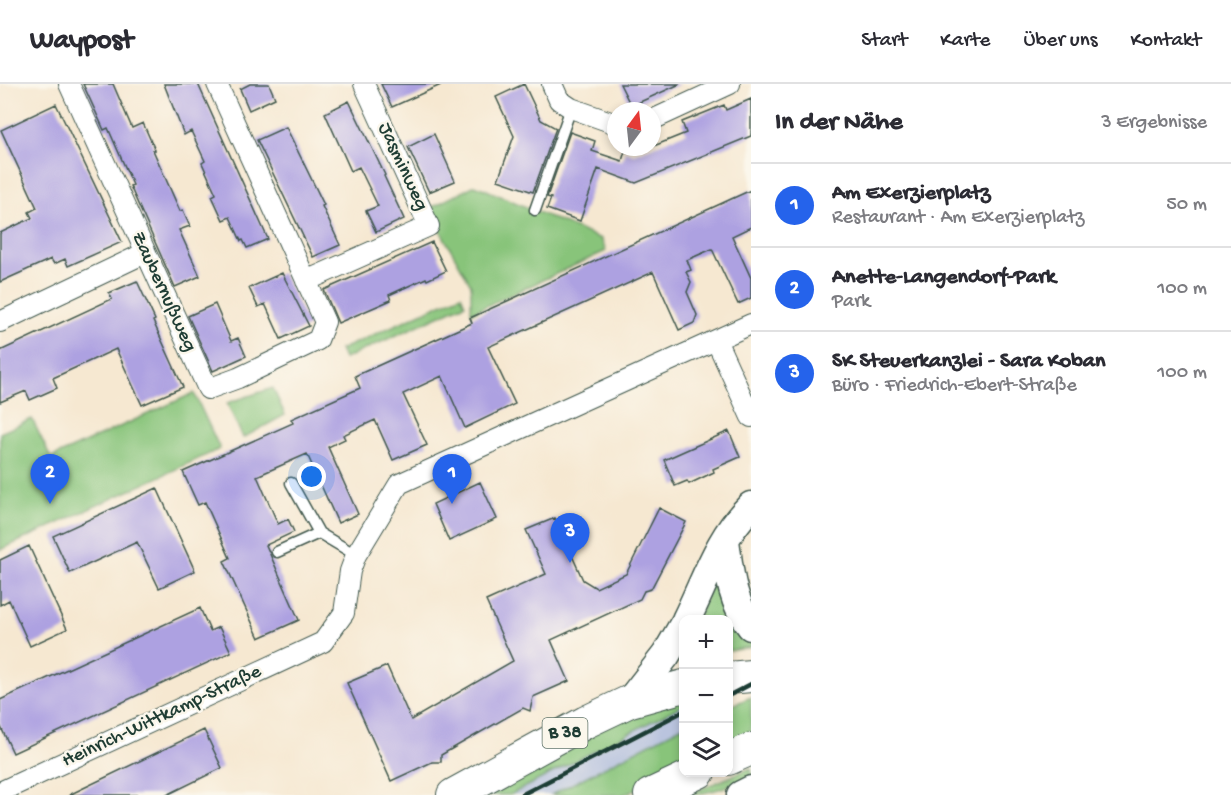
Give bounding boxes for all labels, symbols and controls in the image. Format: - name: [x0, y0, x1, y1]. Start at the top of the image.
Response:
- text: Waypost: [30, 25, 133, 58]
- text: Start: [861, 29, 907, 54]
- text: Karte: [940, 29, 990, 54]
- text: Über uns: [1023, 29, 1097, 54]
- text: Kontakt: [1130, 29, 1201, 54]
- north arrow: [607, 102, 661, 156]
- text: In der Nähe: [775, 108, 903, 139]
- text: 3 Ergebnisse: [1101, 112, 1207, 135]
- street label: Jasminweg: [372, 119, 432, 215]
- text: Am Exerzierplatz: [832, 181, 990, 207]
- text: 1: [790, 194, 799, 217]
- text: 50 m: [1166, 194, 1207, 217]
- text: Restaurant · Am Exerzierplatz: [832, 207, 1084, 230]
- street label: Zaubernußweg: [125, 228, 201, 356]
- text: Anette-Langendorf-Park: [832, 265, 1056, 291]
- text: 2: [790, 278, 799, 301]
- text: 100 m: [1157, 278, 1207, 301]
- text: Park: [832, 291, 870, 314]
- text: SK Steuerkanzlei - Sara Koban: [832, 349, 1105, 375]
- text: 3: [789, 362, 800, 385]
- text: 100 m: [1157, 362, 1207, 385]
- text: Büro · Friedrich-Ebert-Straße: [832, 375, 1077, 398]
- pin: 2: [31, 454, 70, 504]
- pin: 1: [432, 454, 472, 504]
- your location: [297, 462, 326, 491]
- pin: 3: [550, 514, 590, 563]
- map controls: [679, 615, 733, 777]
- button: +: [679, 615, 733, 669]
- street label: Heinrich-Wittkamp-Straße: [59, 660, 266, 773]
- button: −: [679, 669, 733, 723]
- road number: B 38: [542, 718, 588, 748]
- button: layers: [679, 723, 733, 777]

